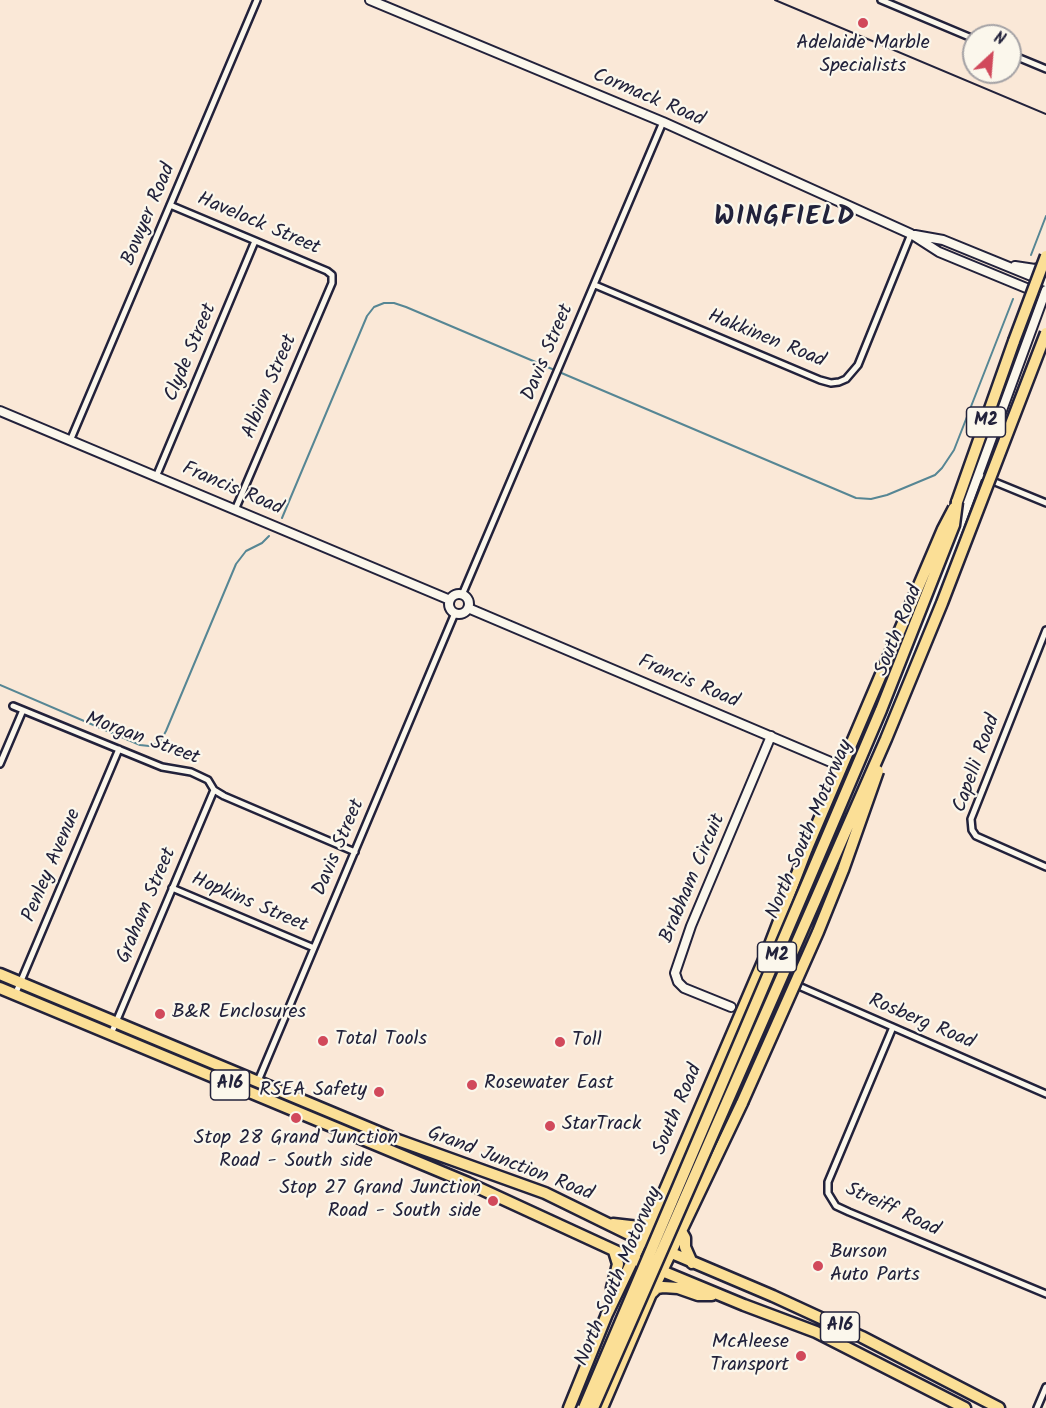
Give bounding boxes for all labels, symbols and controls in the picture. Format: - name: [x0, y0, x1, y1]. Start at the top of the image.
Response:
- marker: Adelaide Marble Specialists: [856, 16, 870, 30]
- north arrow: [962, 24, 1022, 84]
- text: N: [989, 26, 1009, 53]
- place label: Adelaide Marble Specialists: [796, 33, 930, 80]
- street label: Cormack Road: [588, 65, 708, 133]
- street label: Bowyer Road: [118, 160, 182, 270]
- street label: Havelock Street: [193, 188, 323, 262]
- district label: WINGFIELD: [714, 204, 856, 236]
- street label: Clyde Street: [161, 300, 223, 406]
- street label: Davis Street: [518, 301, 580, 405]
- street label: Hakkinen Road: [704, 306, 828, 374]
- street label: Albion Street: [238, 331, 304, 443]
- road number: M2: [966, 407, 1006, 437]
- street label: Francis Road: [178, 458, 286, 522]
- street label: South Road: [871, 582, 929, 680]
- street label: Francis Road: [634, 651, 742, 715]
- street label: Morgan Street: [82, 708, 202, 772]
- street label: Capelli Road: [949, 712, 1007, 816]
- street label: North South Motorway: [762, 737, 860, 923]
- street label: Davis Street: [309, 796, 371, 900]
- street label: Penley Avenue: [18, 806, 88, 926]
- street label: Brabham Circuit: [656, 811, 732, 947]
- street label: Graham Street: [113, 845, 183, 967]
- street label: Hopkins Street: [187, 869, 311, 939]
- road number: M2: [758, 942, 796, 972]
- street label: Rosberg Road: [864, 990, 978, 1056]
- place label: B&R Enclosures: [172, 1002, 306, 1026]
- marker: B&R Enclosures: [153, 1007, 167, 1021]
- place label: Total Tools: [335, 1029, 427, 1053]
- place label: Toll: [572, 1030, 602, 1054]
- marker: Total Tools: [316, 1034, 330, 1048]
- marker: Toll: [553, 1035, 567, 1049]
- street label: South Road: [649, 1061, 709, 1159]
- road number: A16: [210, 1070, 250, 1100]
- place label: Rosewater East: [484, 1073, 614, 1097]
- marker: Rosewater East: [465, 1078, 479, 1092]
- place label: RSEA Safety: [259, 1080, 367, 1104]
- marker: RSEA Safety: [372, 1085, 386, 1099]
- marker: Stop 28 Grand Junction Road - South side: [289, 1111, 303, 1125]
- place label: StarTrack: [562, 1114, 641, 1138]
- marker: StarTrack: [543, 1119, 557, 1133]
- street label: Grand Junction Road: [424, 1122, 596, 1208]
- place label: Stop 28 Grand Junction Road - South side: [194, 1128, 398, 1175]
- place label: Stop 27 Grand Junction Road - South side: [280, 1178, 481, 1225]
- street label: Streiff Road: [841, 1179, 943, 1243]
- street label: North South Motorway: [571, 1184, 669, 1370]
- marker: Stop 27 Grand Junction Road - South side: [486, 1194, 500, 1208]
- place label: Burson Auto Parts: [830, 1242, 920, 1289]
- marker: Burson Auto Parts: [811, 1259, 825, 1273]
- road number: A16: [820, 1312, 860, 1342]
- place label: McAleese Transport: [710, 1332, 789, 1379]
- marker: McAleese Transport: [794, 1349, 808, 1363]

